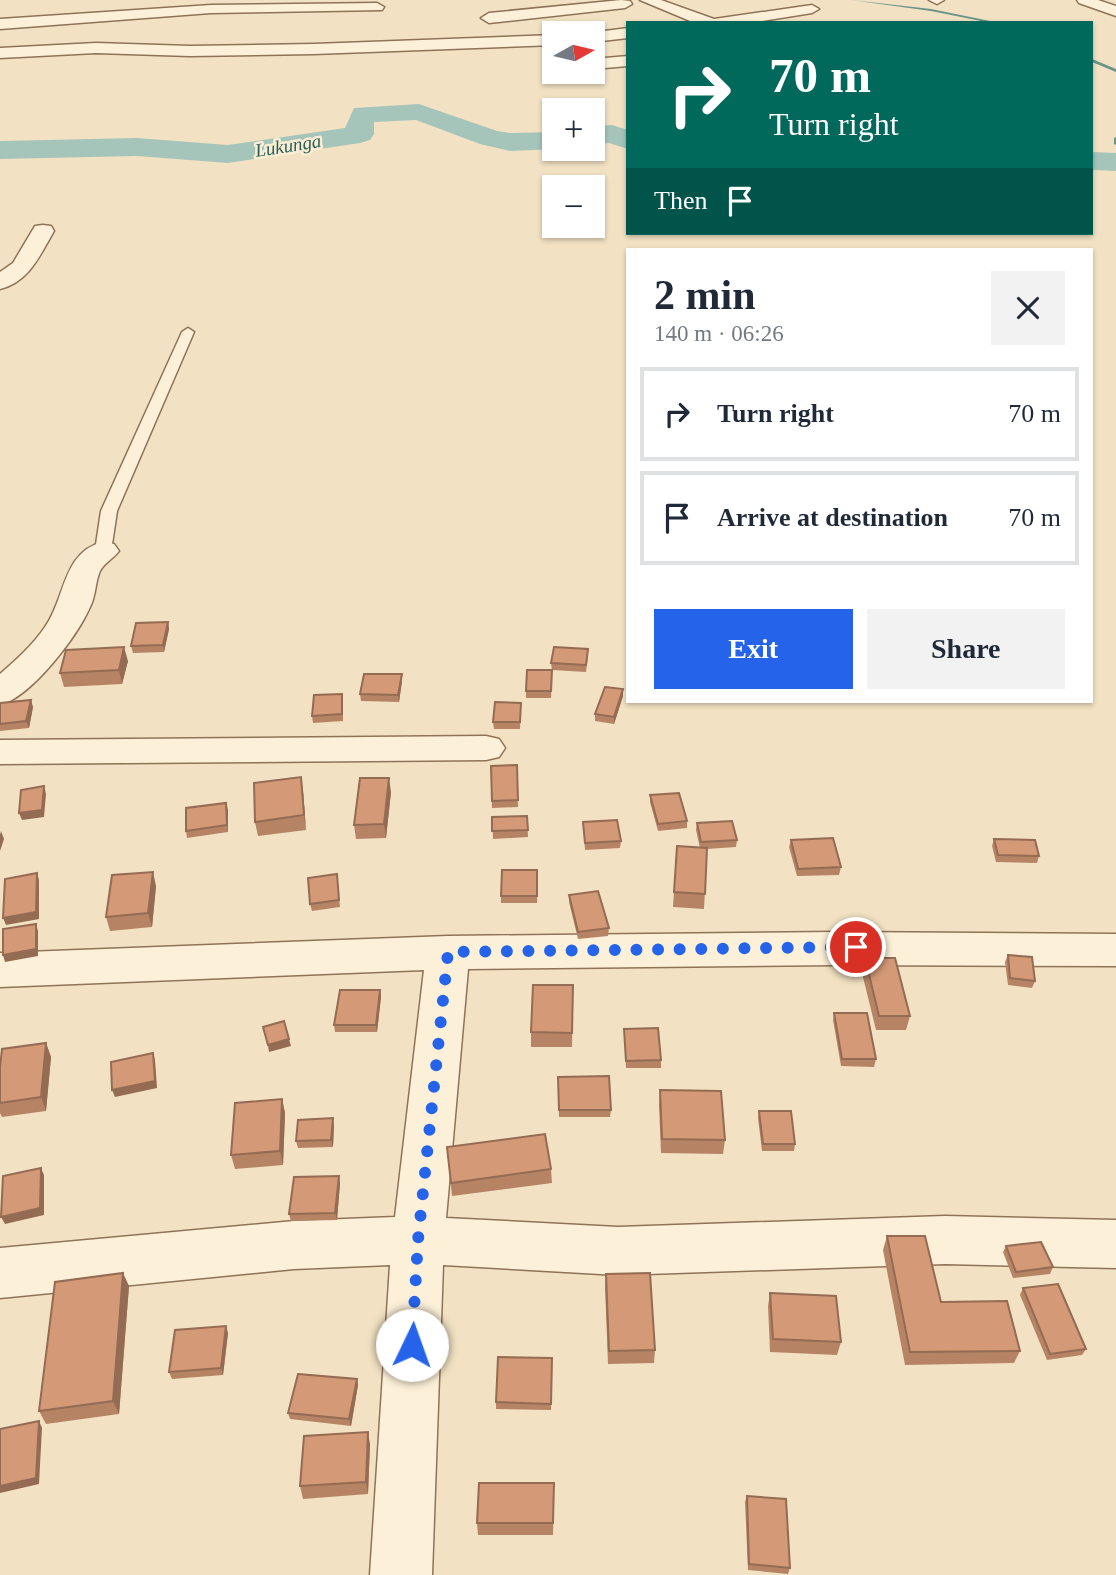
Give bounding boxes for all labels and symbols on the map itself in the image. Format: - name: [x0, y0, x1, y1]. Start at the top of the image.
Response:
- north arrow: [542, 21, 606, 84]
- water label: Lukunga: [253, 130, 323, 161]
- pin: [826, 917, 886, 977]
- position arrow: [375, 1308, 449, 1382]

